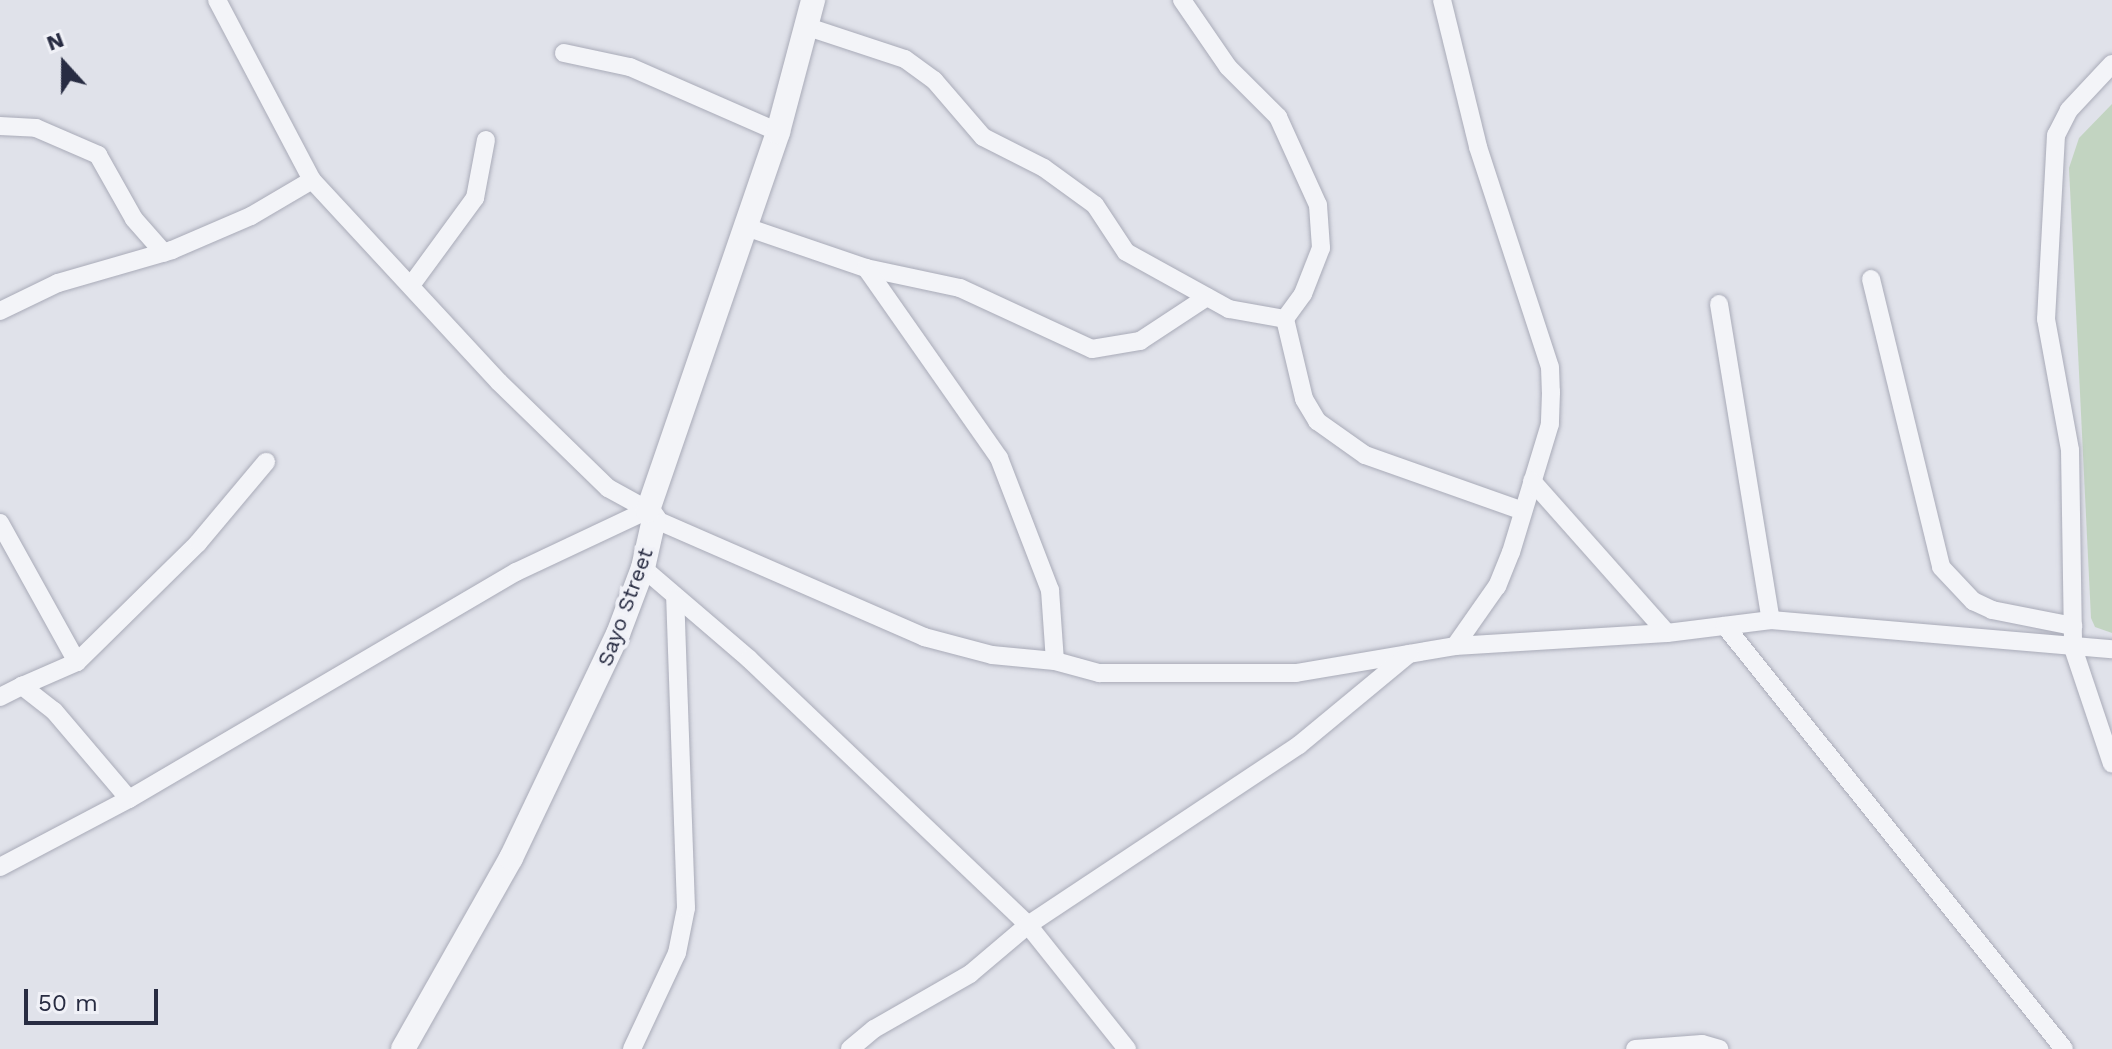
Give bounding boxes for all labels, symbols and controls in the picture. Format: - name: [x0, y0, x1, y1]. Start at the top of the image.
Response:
- north arrow: [24, 24, 104, 104]
- text: N: [43, 27, 67, 56]
- street label: Sayo Street: [591, 544, 659, 670]
- scale bar: [28, 973, 162, 1023]
- text: 50 m: [38, 989, 98, 1017]

